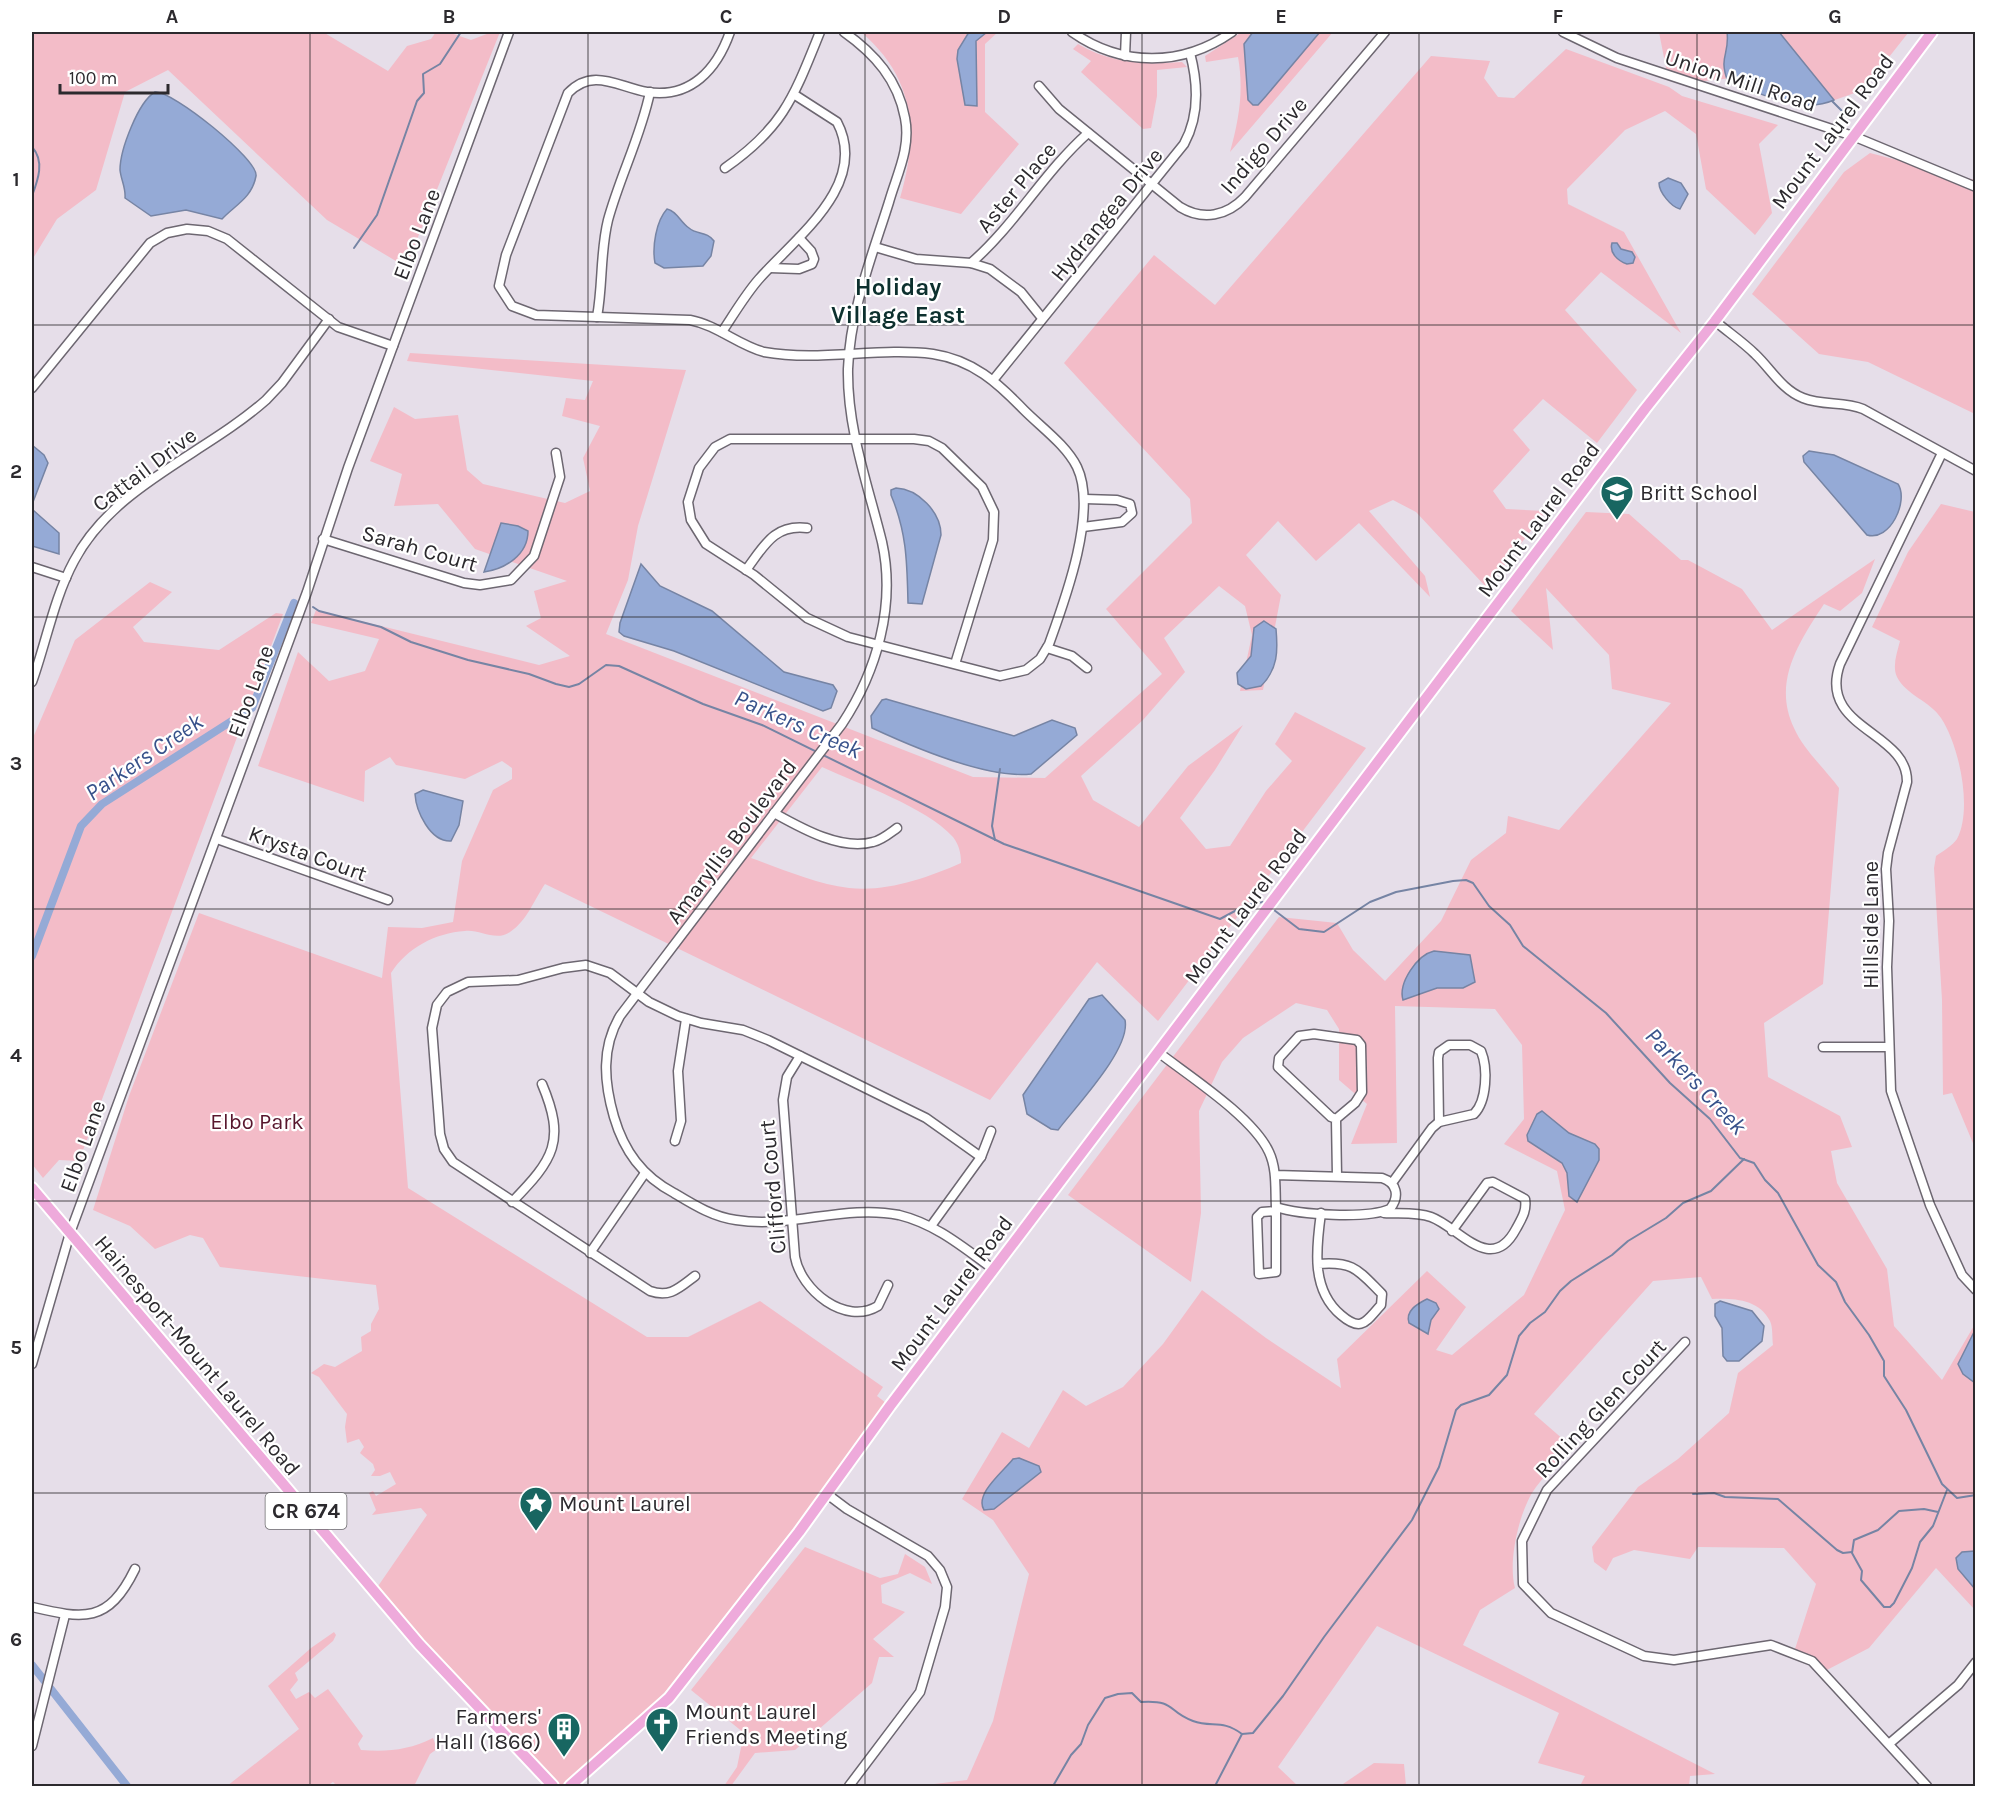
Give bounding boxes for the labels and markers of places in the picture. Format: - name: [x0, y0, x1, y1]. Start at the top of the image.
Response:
- school or university icon: Britt School: [1599, 474, 1635, 521]
- place label: Britt School: [1640, 480, 1758, 506]
- place icon: Mount Laurel: [518, 1485, 554, 1532]
- place label: Mount Laurel: [559, 1491, 691, 1517]
- place label: Mount Laurel Friends Meeting: [685, 1699, 848, 1750]
- place label: Farmers' Hall (1866): [435, 1704, 541, 1755]
- church icon: Mount Laurel Friends Meeting: [644, 1706, 680, 1753]
- building icon: Farmers' Hall (1866): [546, 1711, 582, 1758]

